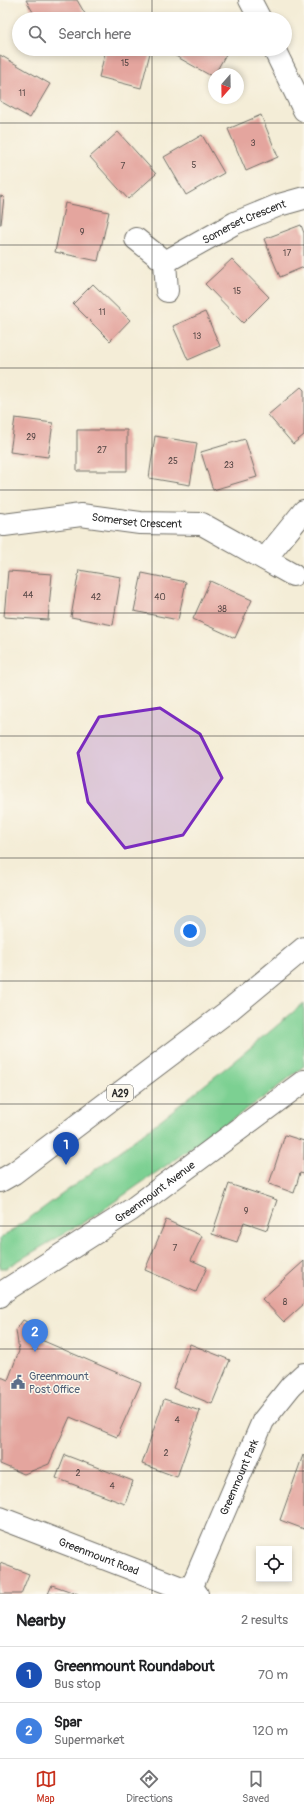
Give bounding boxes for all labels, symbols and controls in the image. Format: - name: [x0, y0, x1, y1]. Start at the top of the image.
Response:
- search box: [12, 12, 292, 56]
- icon: search: [26, 23, 48, 45]
- text: Search here: [58, 25, 131, 44]
- house number: 15: [121, 58, 129, 69]
- north arrow: [208, 68, 244, 104]
- house number: 11: [18, 88, 26, 99]
- house number: 3: [250, 138, 256, 149]
- house number: 5: [192, 160, 197, 171]
- house number: 7: [121, 161, 126, 172]
- street label: Somerset Crescent: [200, 197, 288, 247]
- house number: 9: [80, 227, 85, 238]
- house number: 17: [283, 248, 291, 259]
- house number: 15: [233, 286, 241, 297]
- house number: 11: [98, 307, 106, 318]
- house number: 13: [193, 331, 201, 342]
- house number: 29: [26, 432, 36, 443]
- house number: 27: [97, 445, 107, 456]
- house number: 25: [168, 456, 178, 467]
- house number: 23: [224, 460, 234, 471]
- street label: Somerset Crescent: [91, 511, 183, 531]
- house number: 44: [23, 590, 34, 601]
- house number: 42: [91, 592, 101, 603]
- house number: 40: [154, 592, 166, 603]
- house number: 38: [217, 604, 227, 615]
- your location: [180, 921, 200, 941]
- road number: A29: [107, 1085, 133, 1101]
- pin: 1: [53, 1132, 79, 1165]
- street label: Greenmount Avenue: [113, 1158, 198, 1226]
- house number: 9: [244, 1206, 249, 1217]
- house number: 7: [173, 1243, 178, 1254]
- house number: 8: [283, 1297, 288, 1308]
- pin: 2: [22, 1319, 48, 1352]
- place label: Greenmount Post Office: [29, 1370, 89, 1396]
- public building icon: Greenmount Post Office: [10, 1374, 26, 1390]
- house number: 4: [174, 1415, 180, 1426]
- street label: Greenmount Park: [217, 1437, 262, 1517]
- house number: 2: [163, 1448, 169, 1459]
- house number: 2: [75, 1468, 81, 1479]
- house number: 4: [109, 1481, 115, 1492]
- street label: Greenmount Road: [57, 1535, 141, 1578]
- map controls: [256, 1546, 292, 1582]
- button: locate: [256, 1546, 292, 1582]
- text: Nearby: [16, 1610, 65, 1631]
- text: 2 results: [241, 1612, 288, 1628]
- text: Greenmount Roundabout: [54, 1657, 215, 1676]
- text: 1: [26, 1667, 32, 1683]
- text: 70 m: [258, 1667, 288, 1683]
- text: Bus stop: [54, 1676, 101, 1692]
- text: Spar: [54, 1713, 82, 1732]
- text: 2: [25, 1723, 33, 1739]
- text: 120 m: [252, 1723, 288, 1739]
- text: Supermarket: [54, 1732, 125, 1748]
- tab: Map: [35, 1768, 57, 1805]
- tab: Directions: [126, 1768, 173, 1805]
- tab: Saved: [242, 1768, 269, 1805]

